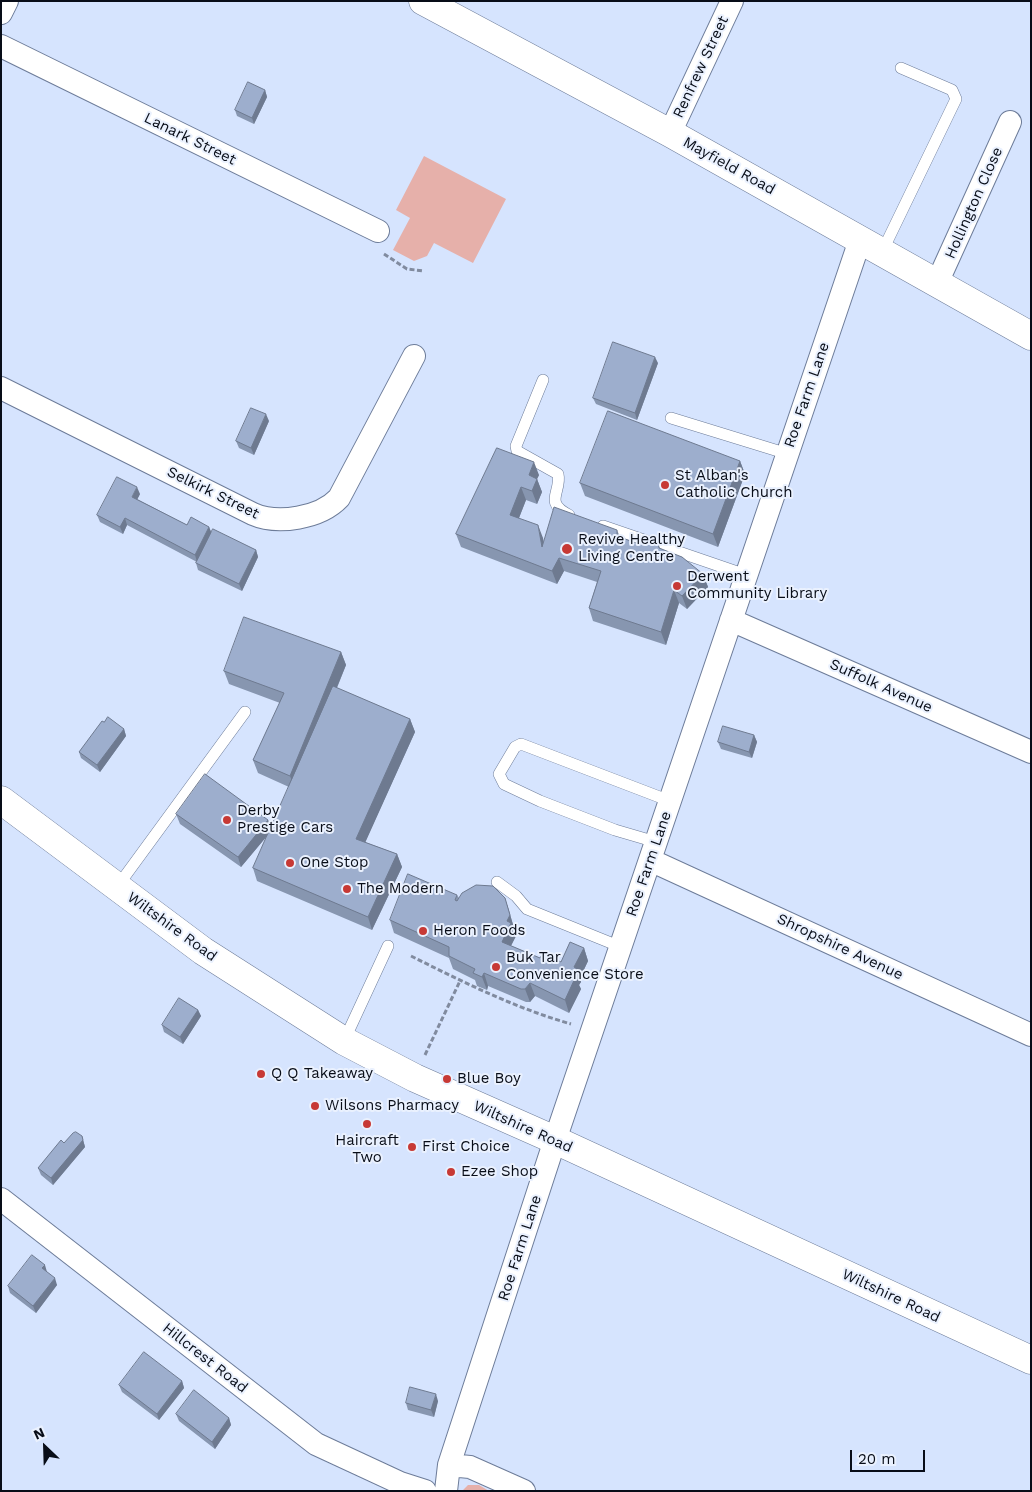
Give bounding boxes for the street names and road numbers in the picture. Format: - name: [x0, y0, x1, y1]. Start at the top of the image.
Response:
- street label: Renfrew Street: [669, 13, 733, 121]
- street label: Lanark Street: [141, 109, 239, 169]
- street label: Mayfield Road: [680, 133, 778, 199]
- street label: Hollington Close: [941, 144, 1007, 262]
- street label: Roe Farm Lane: [781, 340, 833, 450]
- street label: Selkirk Street: [164, 463, 262, 523]
- street label: Suffolk Avenue: [827, 655, 935, 717]
- street label: Roe Farm Lane: [623, 809, 675, 919]
- street label: Wiltshire Road: [124, 888, 220, 966]
- street label: Shropshire Avenue: [774, 910, 906, 984]
- street label: Wiltshire Road: [471, 1097, 575, 1157]
- street label: Roe Farm Lane: [494, 1193, 546, 1303]
- street label: Wiltshire Road: [839, 1265, 943, 1327]
- street label: Hillcrest Road: [159, 1319, 251, 1397]

